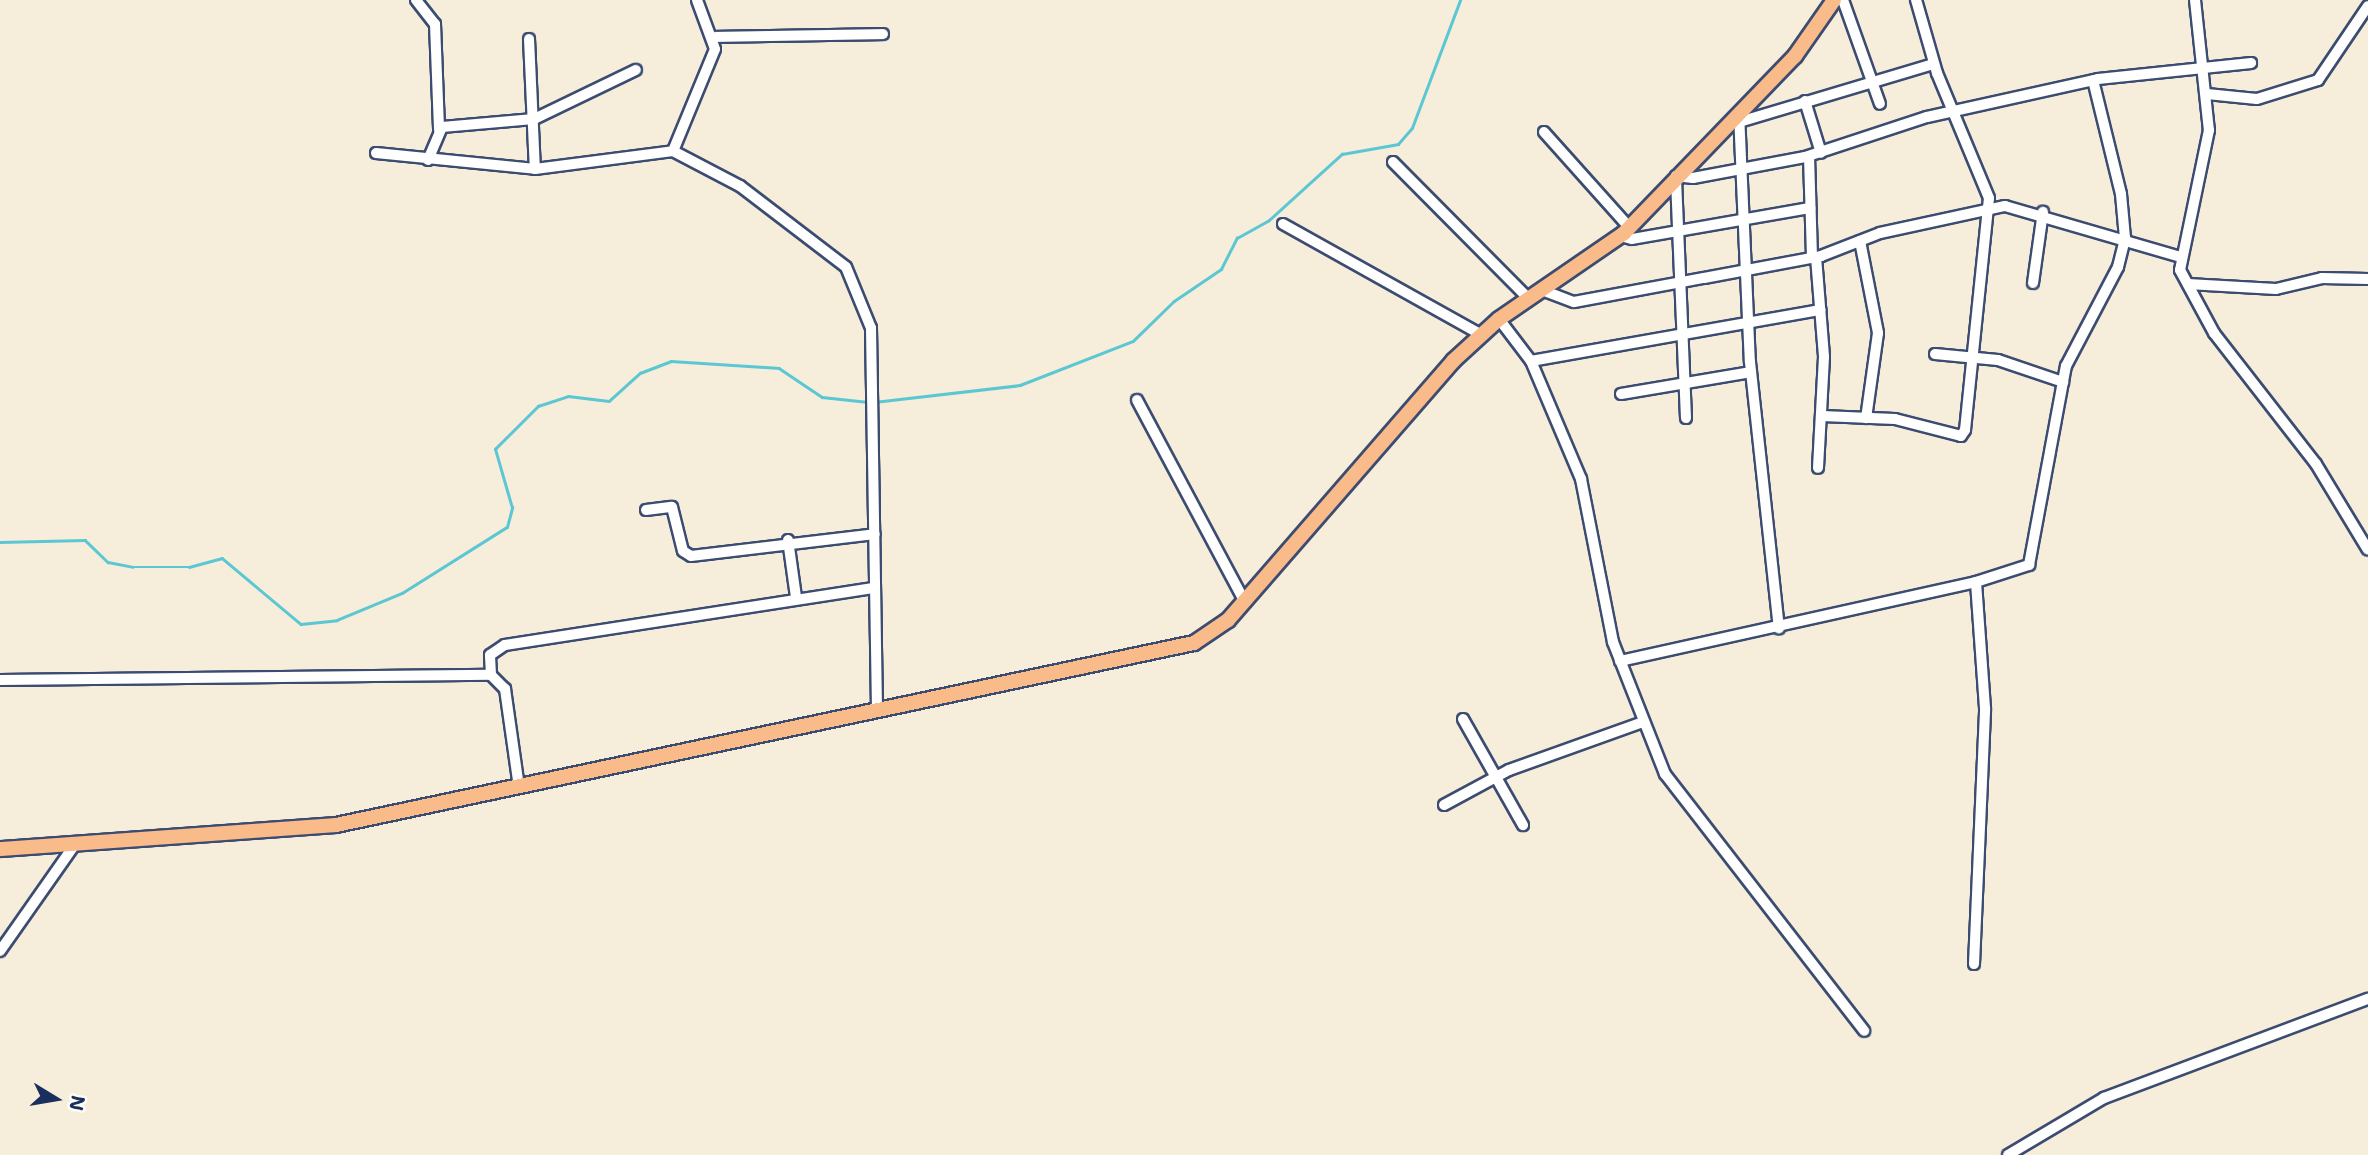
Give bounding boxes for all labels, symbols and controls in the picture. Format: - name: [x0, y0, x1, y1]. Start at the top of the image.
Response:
- north arrow: [21, 1064, 91, 1134]
- text: N: [63, 1093, 91, 1113]

